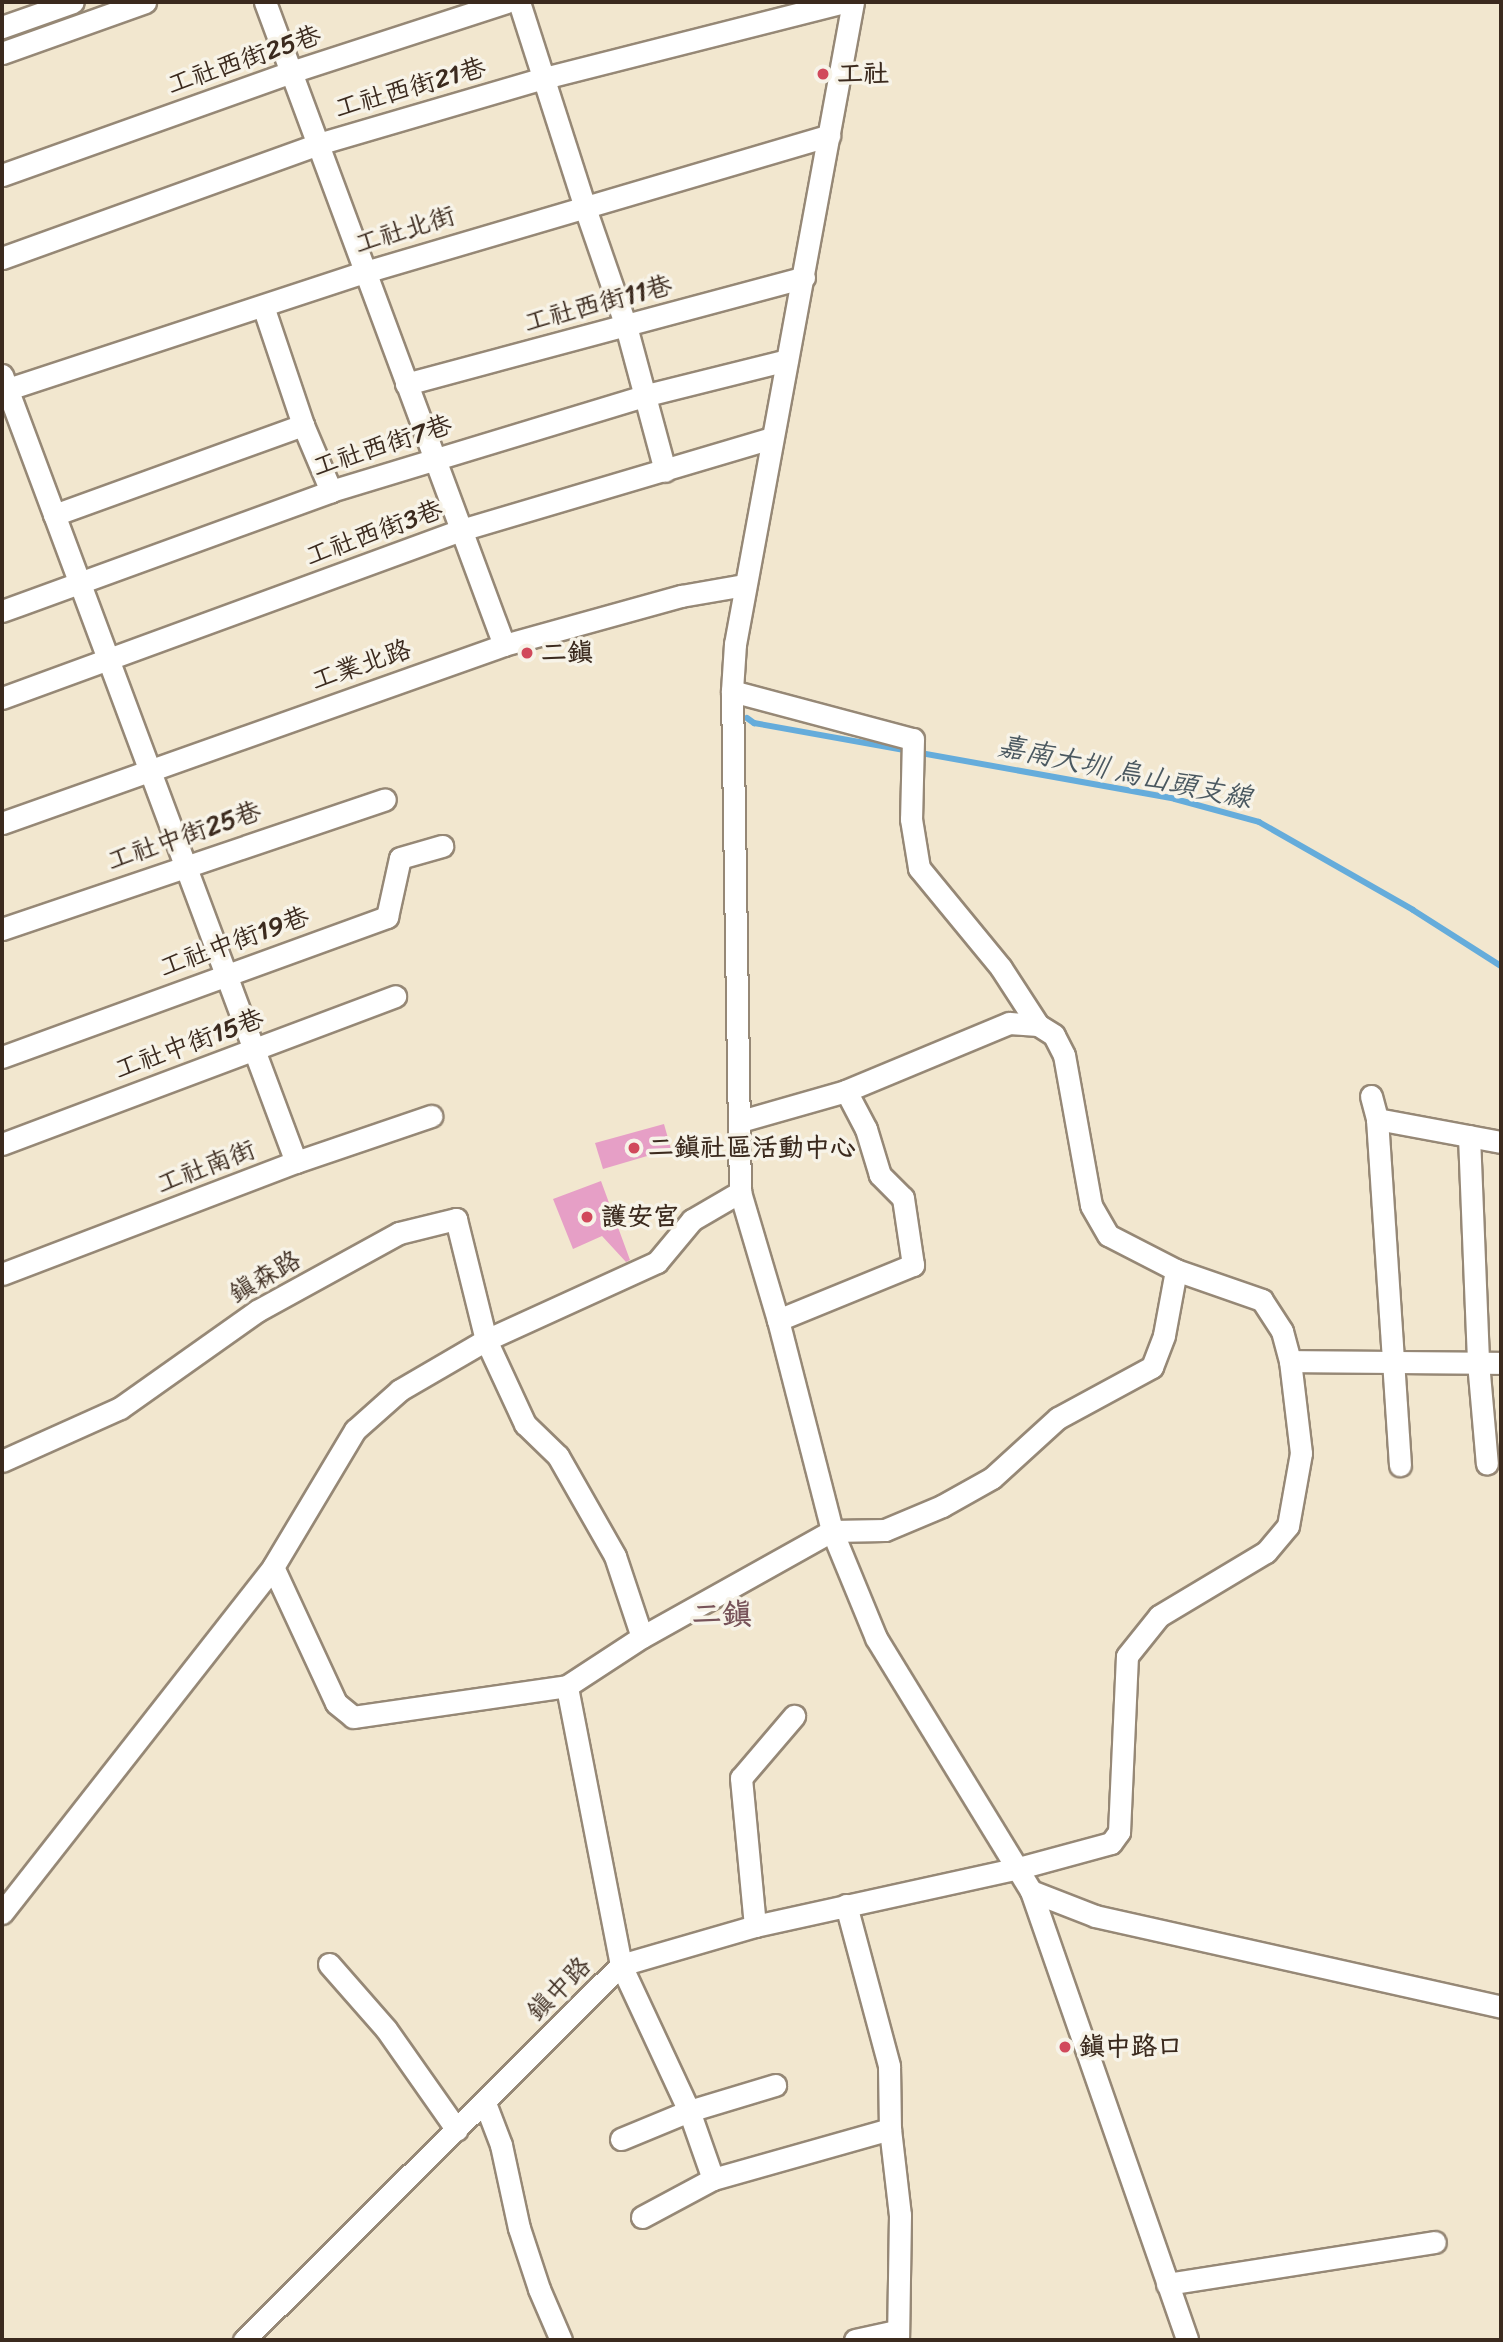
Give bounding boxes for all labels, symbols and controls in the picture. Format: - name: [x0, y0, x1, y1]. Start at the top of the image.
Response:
- street label: 工社西街25巷: [163, 19, 325, 101]
- street label: 工社西街21巷: [331, 51, 489, 125]
- place label: 工社: [837, 58, 889, 90]
- marker: 工社: [815, 66, 831, 82]
- street label: 工社北街: [351, 200, 459, 260]
- street label: 工社西街11巷: [520, 269, 676, 339]
- street label: 工社西街7巷: [308, 409, 456, 483]
- street label: 工社西街3巷: [301, 494, 447, 572]
- street label: 工業北路: [307, 633, 415, 697]
- place label: 二鎮: [541, 637, 593, 669]
- marker: 二鎮: [519, 645, 535, 661]
- water label: 嘉南大圳 烏山頭支線: [995, 729, 1255, 815]
- street label: 工社中街25巷: [103, 795, 265, 877]
- street label: 工社中街19巷: [155, 900, 313, 984]
- street label: 工社中街15巷: [110, 1002, 268, 1086]
- place label: 二鎮社區活動中心: [648, 1132, 856, 1164]
- street label: 工社南街: [152, 1134, 260, 1200]
- marker: 二鎮社區活動中心: [626, 1140, 642, 1156]
- place label: 護安宮: [601, 1201, 679, 1233]
- marker: 護安宮: [579, 1209, 595, 1225]
- street label: 鎮森路: [223, 1244, 307, 1310]
- district label: 二鎮: [692, 1596, 752, 1632]
- street label: 鎮中路: [520, 1950, 598, 2028]
- place label: 鎮中路口: [1079, 2031, 1183, 2063]
- marker: 鎮中路口: [1057, 2039, 1073, 2055]

